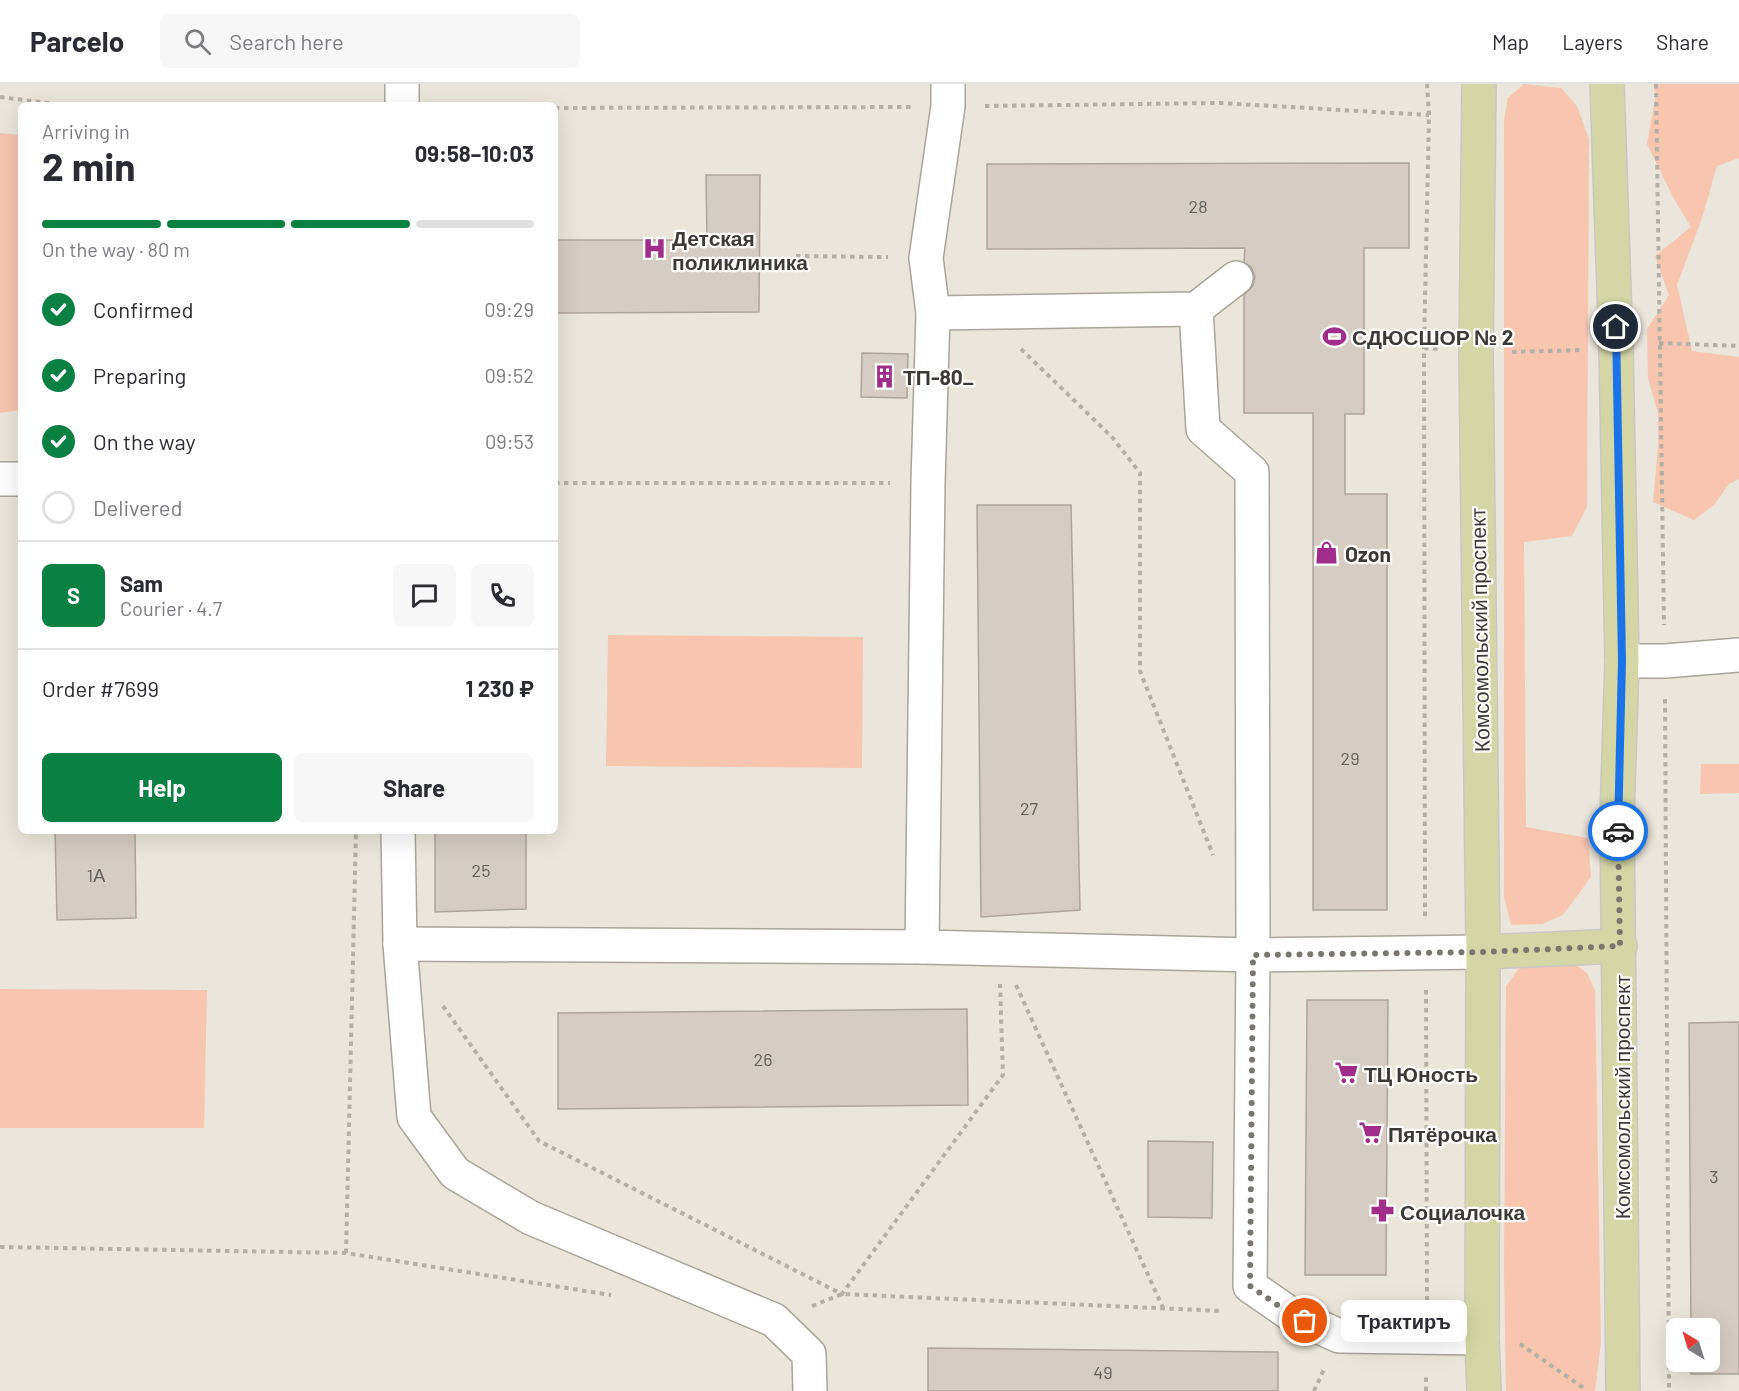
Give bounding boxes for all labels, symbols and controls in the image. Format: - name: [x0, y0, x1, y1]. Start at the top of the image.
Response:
- search box: [160, 14, 580, 68]
- text: Parcelo: [30, 24, 124, 58]
- icon: search: [181, 25, 214, 58]
- text: Search here: [229, 28, 344, 54]
- text: Map: [1492, 29, 1529, 54]
- text: Layers: [1562, 29, 1623, 54]
- text: Share: [1656, 29, 1709, 54]
- text: Arriving in: [42, 119, 130, 143]
- text: 09:58–10:03: [415, 140, 534, 166]
- text: 2 min: [42, 142, 135, 189]
- house number: 28: [1188, 195, 1208, 217]
- place label: Детская поликлиника: [672, 225, 808, 274]
- hospital icon: Детская поликлиника: [641, 236, 667, 262]
- text: On the way · 80 m: [42, 237, 190, 261]
- icon: check: [42, 293, 75, 326]
- text: Confirmed: [93, 296, 193, 322]
- text: 09:29: [484, 297, 534, 321]
- pin: [1590, 301, 1641, 352]
- icon: home: [1599, 310, 1632, 343]
- sports icon: СДЮСШОР № 2: [1321, 323, 1347, 349]
- place label: СДЮСШОР № 2: [1352, 324, 1513, 349]
- icon: check: [42, 359, 75, 392]
- text: Preparing: [93, 362, 186, 388]
- text: 09:52: [485, 363, 534, 387]
- building icon: ТП-80_: [872, 363, 898, 389]
- place label: ТП-80_: [903, 364, 974, 389]
- icon: check: [42, 425, 75, 458]
- text: On the way: [93, 428, 196, 454]
- text: 09:53: [485, 429, 534, 453]
- text: Delivered: [93, 494, 182, 520]
- street label: Комсомольский проспект: [1464, 507, 1494, 752]
- shop icon: Ozon: [1314, 540, 1340, 566]
- place label: Ozon: [1345, 541, 1391, 566]
- button: chat: [393, 564, 456, 627]
- button: phone: [471, 564, 534, 627]
- text: Sam: [120, 570, 163, 596]
- text: S: [67, 582, 80, 608]
- text: Courier · 4.7: [120, 596, 222, 620]
- text: Order #7699: [42, 675, 159, 701]
- text: 1 230 ₽: [466, 675, 534, 701]
- house number: 29: [1340, 747, 1360, 769]
- button: Help: [42, 753, 282, 822]
- button: Share: [294, 753, 534, 822]
- house number: 27: [1020, 797, 1039, 819]
- courier: [1588, 801, 1648, 861]
- icon: car: [1602, 815, 1635, 848]
- house number: 25: [472, 859, 490, 881]
- house number: 1А: [87, 864, 105, 886]
- street label: Комсомольский проспект: [1609, 974, 1634, 1219]
- house number: 26: [754, 1048, 772, 1070]
- supermarket icon: ТЦ Юность: [1333, 1060, 1359, 1086]
- place label: ТЦ Юность: [1364, 1061, 1478, 1086]
- supermarket icon: Пятёрочка: [1357, 1120, 1383, 1146]
- place label: Пятёрочка: [1388, 1121, 1497, 1146]
- house number: 3: [1709, 1165, 1719, 1187]
- pharmacy icon: Социалочка: [1369, 1198, 1395, 1224]
- place label: Социалочка: [1400, 1199, 1526, 1224]
- pin: [1279, 1295, 1330, 1346]
- callout: Трактиръ: [1341, 1300, 1467, 1342]
- icon: bag: [1288, 1304, 1321, 1337]
- text: Трактиръ: [1357, 1309, 1451, 1333]
- north arrow: [1666, 1318, 1720, 1372]
- map controls: [1666, 1318, 1720, 1372]
- house number: 49: [1093, 1361, 1113, 1383]

